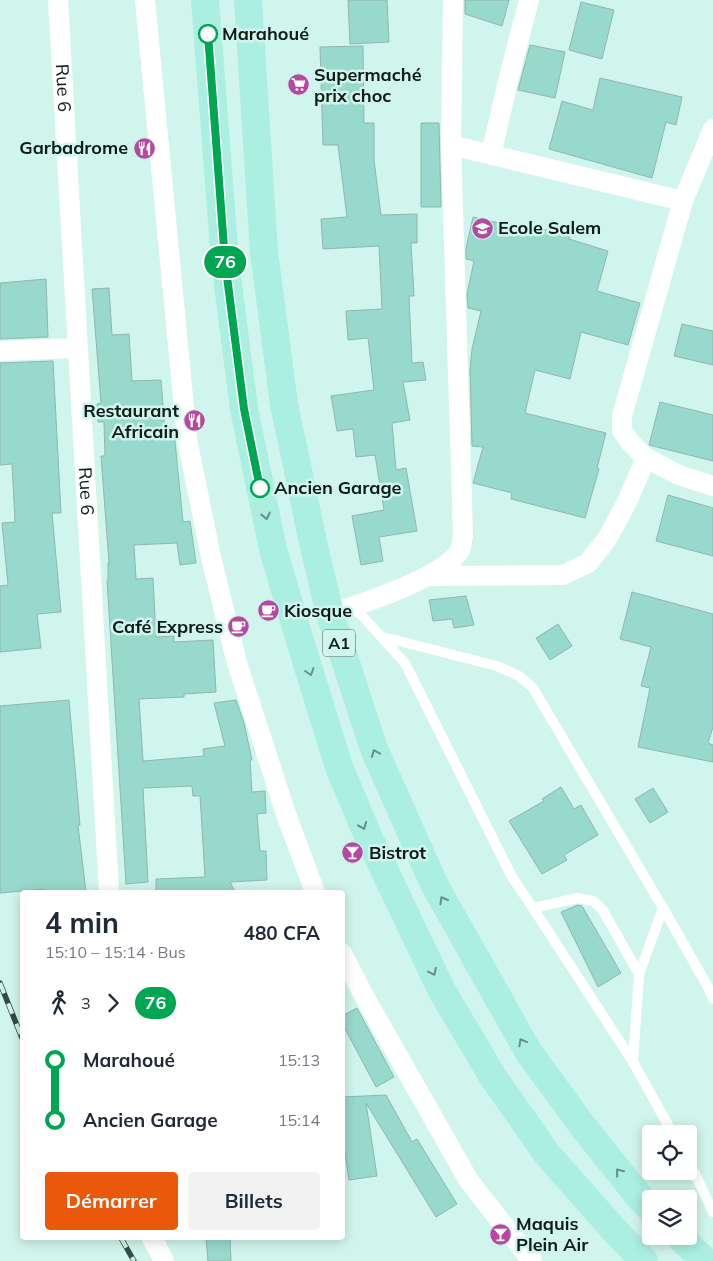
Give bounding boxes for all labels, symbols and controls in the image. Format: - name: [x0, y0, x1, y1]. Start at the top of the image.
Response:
- place label: Marahoué: [222, 22, 309, 45]
- marker: Marahoué: [198, 24, 218, 44]
- street label: Rue 6: [51, 63, 76, 113]
- place label: Supermaché prix choc: [314, 63, 422, 107]
- supermarket icon: Supermaché prix choc: [286, 73, 310, 97]
- place label: Garbadrome: [19, 136, 128, 159]
- restaurant icon: Garbadrome: [132, 136, 156, 160]
- school or university icon: Ecole Salem: [470, 216, 494, 240]
- place label: Ecole Salem: [498, 216, 601, 239]
- line badge: 76: [202, 246, 248, 278]
- text: 76: [214, 250, 236, 273]
- place label: Restaurant Africain: [83, 399, 179, 443]
- restaurant icon: Restaurant Africain: [183, 409, 207, 433]
- street label: Rue 6: [74, 466, 99, 516]
- place label: Ancien Garage: [274, 476, 402, 499]
- marker: Ancien Garage: [250, 478, 270, 498]
- one-way arrow: [260, 512, 271, 520]
- cafe icon: Kiosque: [256, 599, 280, 623]
- place label: Kiosque: [284, 599, 352, 622]
- place label: Café Express: [112, 615, 223, 638]
- cafe icon: Café Express: [227, 615, 251, 639]
- road number: A1: [323, 630, 355, 656]
- one-way arrow: [304, 668, 314, 676]
- one-way arrow: [371, 749, 381, 757]
- one-way arrow: [357, 821, 367, 830]
- bar icon: Bistrot: [341, 841, 365, 865]
- place label: Bistrot: [369, 841, 426, 864]
- one-way arrow: [439, 897, 449, 906]
- text: 4 min: [45, 905, 119, 940]
- text: 480 CFA: [244, 921, 320, 945]
- text: 15:10 – 15:14 · Bus: [45, 942, 186, 962]
- one-way arrow: [427, 967, 437, 976]
- icon: walk: [45, 989, 73, 1017]
- icon: forward: [99, 989, 127, 1017]
- text: 76: [145, 991, 166, 1014]
- text: 3: [81, 993, 91, 1013]
- one-way arrow: [519, 1038, 529, 1047]
- text: Marahoué: [83, 1048, 175, 1072]
- text: 15:13: [278, 1050, 320, 1070]
- text: Ancien Garage: [83, 1108, 218, 1132]
- text: 15:14: [278, 1110, 320, 1130]
- map controls: [642, 1125, 697, 1245]
- button: locate: [642, 1125, 697, 1180]
- one-way arrow: [617, 1169, 625, 1178]
- button: Démarrer: [45, 1172, 178, 1230]
- button: Billets: [188, 1172, 320, 1230]
- button: layers: [642, 1190, 697, 1245]
- place label: Maquis Plein Air: [516, 1212, 589, 1256]
- bar icon: Maquis Plein Air: [488, 1222, 512, 1246]

